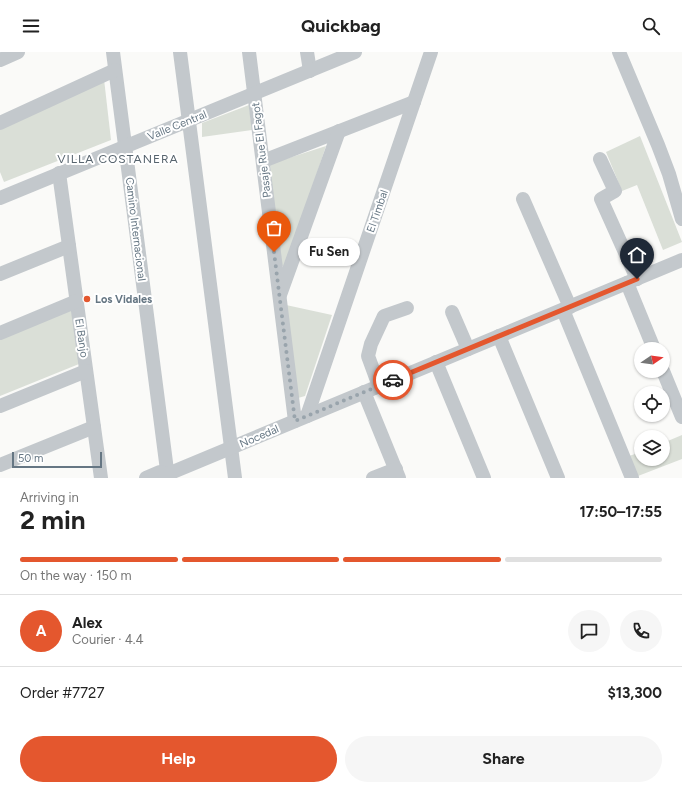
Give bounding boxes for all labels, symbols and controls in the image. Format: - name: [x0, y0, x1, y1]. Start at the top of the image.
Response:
- icon: menu: [20, 15, 42, 37]
- text: Quickbag: [301, 15, 381, 37]
- icon: search: [640, 15, 662, 37]
- street label: Pasaje Rue El Fagot: [249, 101, 274, 198]
- street label: Valle Central: [146, 108, 209, 143]
- district label: VILLA COSTANERA: [57, 152, 179, 166]
- street label: Camino Internacional: [123, 176, 148, 282]
- street label: El Timbal: [364, 188, 391, 234]
- pin: [257, 211, 291, 252]
- icon: bag: [263, 217, 285, 239]
- callout: Fu Sen: [298, 238, 360, 266]
- pin: [620, 238, 654, 279]
- text: Fu Sen: [309, 244, 349, 259]
- icon: home: [626, 244, 648, 266]
- place label: Los Vidales: [95, 293, 152, 306]
- marker: Los Vidales: [82, 294, 92, 304]
- street label: El Banjo: [72, 318, 91, 359]
- north arrow: [634, 342, 670, 378]
- map controls: [634, 342, 670, 466]
- courier: [373, 360, 413, 400]
- icon: car: [382, 369, 404, 391]
- button: locate: [634, 386, 670, 422]
- street label: Nocedal: [238, 422, 281, 451]
- button: layers: [634, 430, 670, 466]
- scale bar: [12, 450, 102, 469]
- text: 50 m: [18, 452, 43, 465]
- text: Arriving in: [20, 490, 79, 505]
- text: 17:50–17:55: [580, 503, 662, 521]
- text: 2 min: [20, 504, 86, 536]
- text: On the way · 150 m: [20, 568, 132, 583]
- button: chat: [568, 610, 610, 652]
- button: phone: [620, 610, 662, 652]
- text: Alex: [72, 614, 102, 632]
- text: A: [36, 622, 46, 640]
- text: Courier · 4.4: [72, 632, 144, 647]
- text: Order #7727: [20, 684, 104, 702]
- text: $13,300: [607, 684, 662, 702]
- button: Help: [20, 736, 337, 782]
- button: Share: [345, 736, 662, 782]

